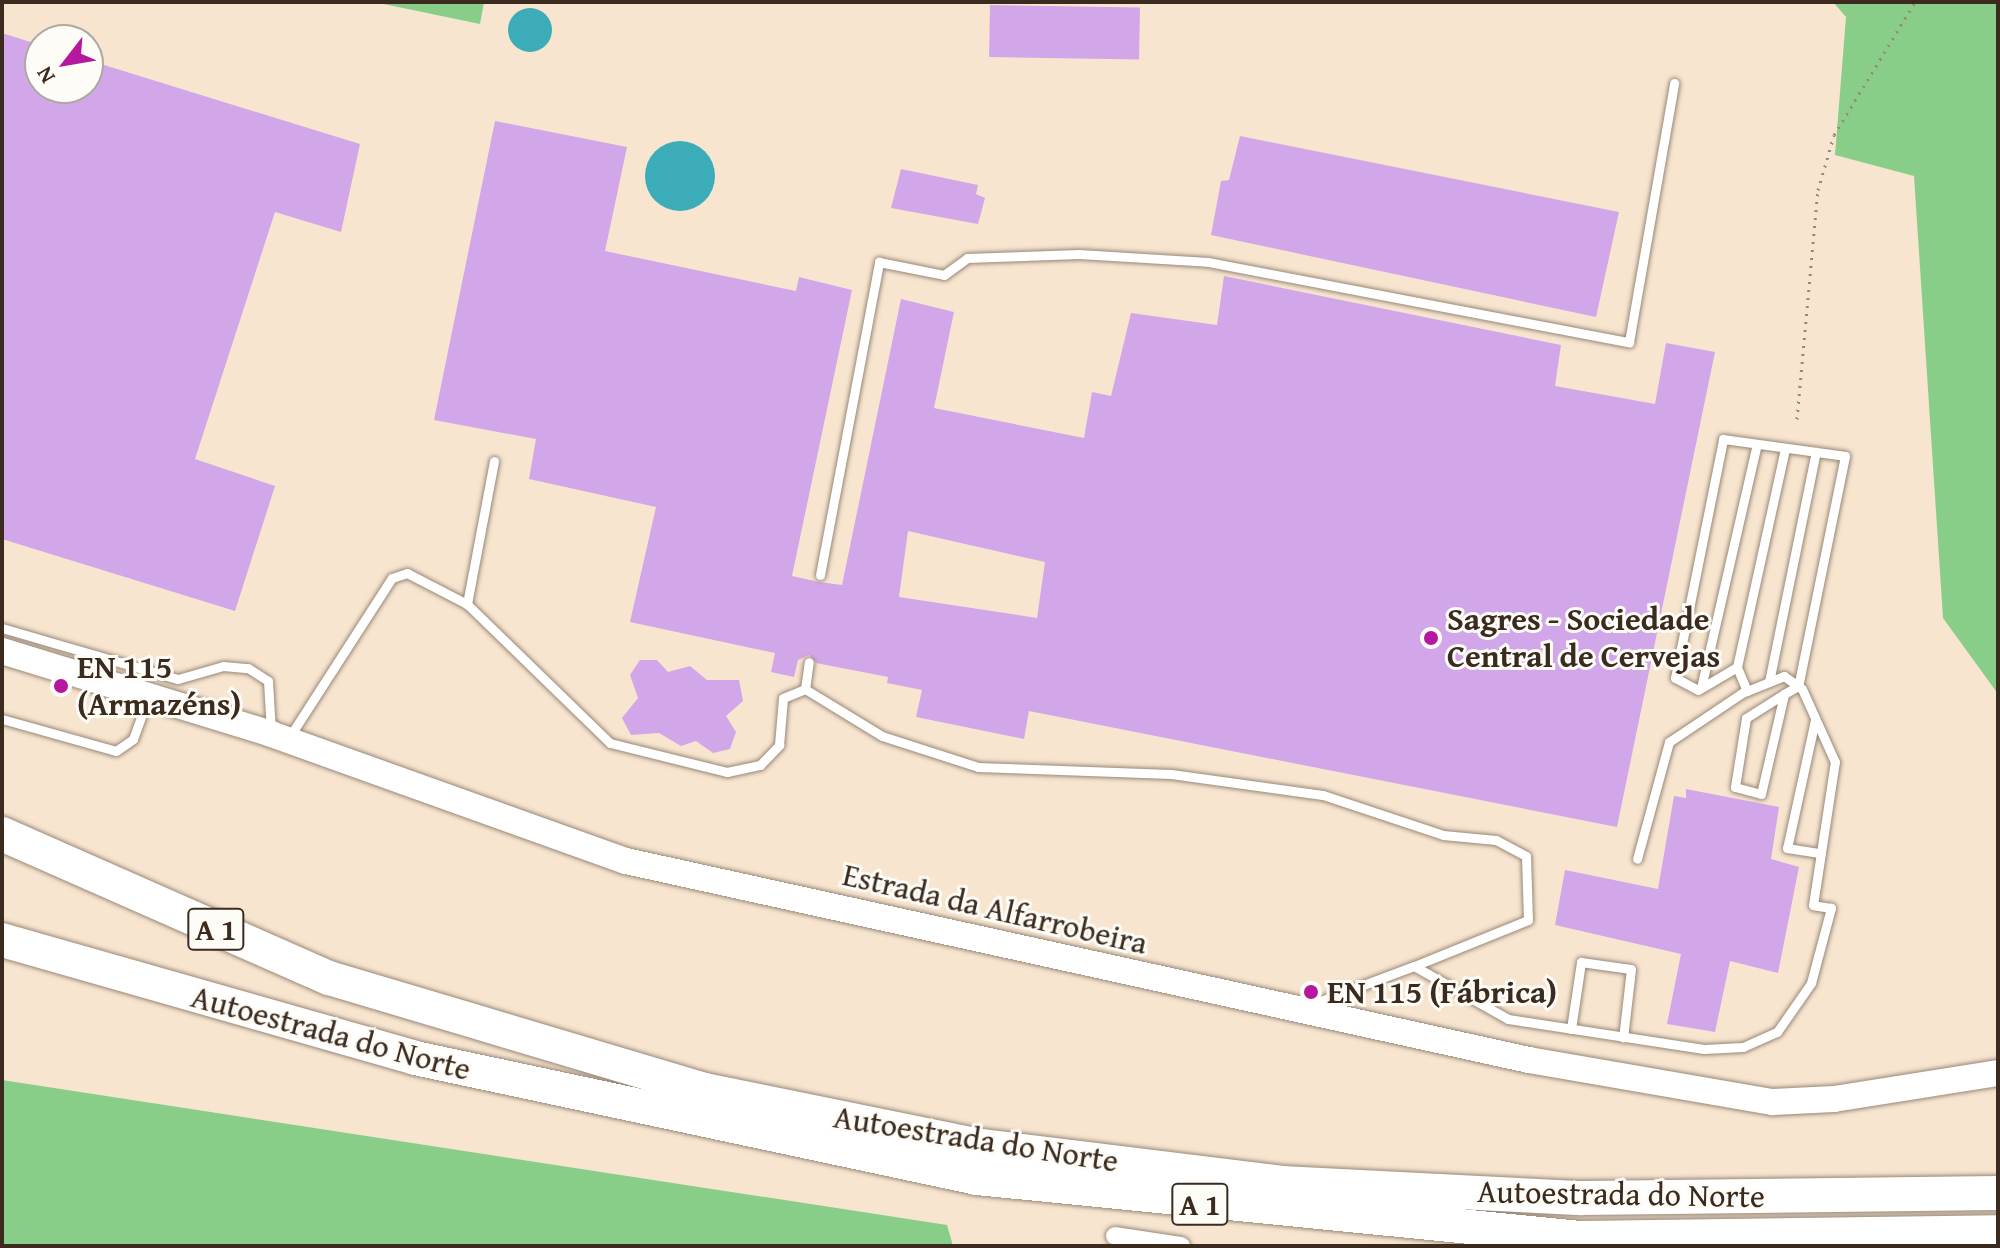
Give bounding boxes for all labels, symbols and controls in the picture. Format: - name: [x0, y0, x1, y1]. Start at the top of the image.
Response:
- north arrow: [24, 24, 104, 104]
- text: N: [28, 61, 63, 90]
- place label: Sagres - Sociedade Central de Cervejas: [1447, 601, 1720, 676]
- marker: Sagres - Sociedade Central de Cervejas: [1422, 629, 1440, 647]
- place label: EN 115 (Armazéns): [77, 649, 241, 724]
- marker: EN 115 (Armazéns): [52, 677, 70, 695]
- street label: Estrada da Alfarrobeira: [839, 855, 1151, 963]
- road number: A 1: [186, 903, 246, 955]
- place label: EN 115 (Fábrica): [1327, 973, 1557, 1011]
- street label: Autoestrada do Norte: [187, 977, 475, 1089]
- marker: EN 115 (Fábrica): [1302, 983, 1320, 1001]
- street label: Autoestrada do Norte: [831, 1098, 1121, 1180]
- street label: Autoestrada do Norte: [1477, 1172, 1765, 1216]
- road number: A 1: [1170, 1178, 1230, 1230]

